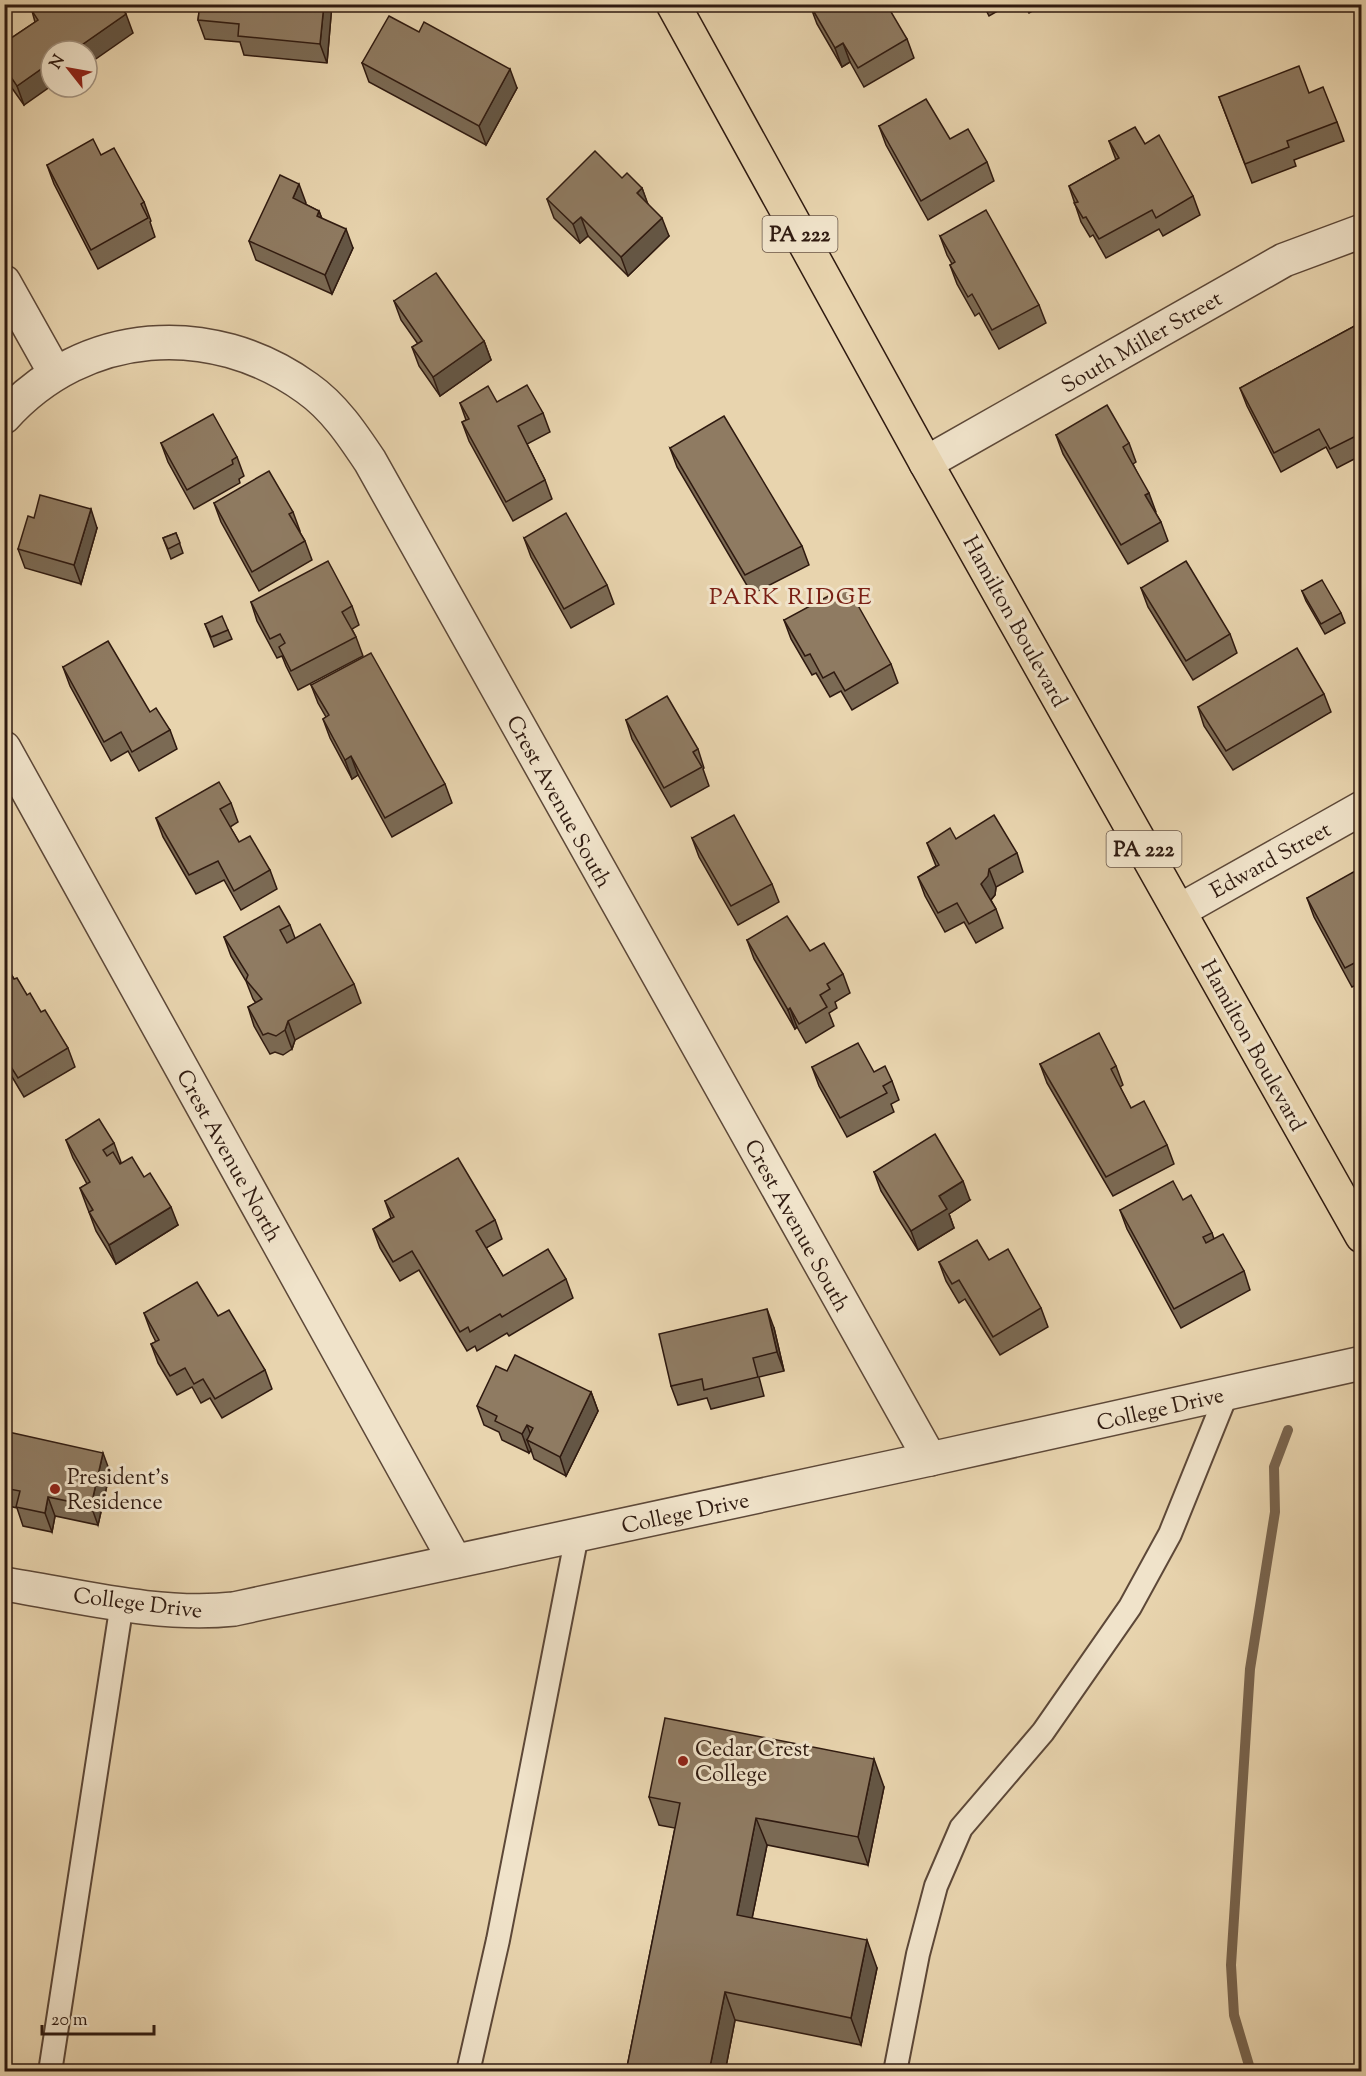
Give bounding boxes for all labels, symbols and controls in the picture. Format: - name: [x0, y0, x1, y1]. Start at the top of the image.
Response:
- north arrow: [39, 39, 99, 99]
- text: N: [45, 51, 72, 74]
- road number: PA 222: [762, 216, 838, 252]
- street label: South Miller Street: [1056, 284, 1229, 403]
- street label: Hamilton Boulevard: [953, 531, 1074, 714]
- district label: PARK RIDGE: [709, 581, 873, 615]
- street label: Crest Avenue South: [497, 710, 618, 895]
- street label: Edward Street: [1205, 815, 1338, 908]
- road number: PA 222: [1106, 831, 1182, 867]
- street label: Hamilton Boulevard: [1191, 955, 1312, 1138]
- street label: Crest Avenue North: [167, 1064, 288, 1249]
- street label: Crest Avenue South: [735, 1134, 856, 1319]
- street label: College Drive: [1094, 1381, 1228, 1441]
- place label: President’s Residence: [67, 1463, 169, 1520]
- marker: President’s Residence: [48, 1482, 62, 1496]
- street label: College Drive: [619, 1486, 752, 1544]
- street label: College Drive: [71, 1581, 204, 1629]
- place label: Cedar Crest College: [695, 1735, 810, 1792]
- marker: Cedar Crest College: [676, 1754, 690, 1768]
- scale bar: [42, 1998, 154, 2036]
- text: 20 m: [51, 2008, 88, 2034]

